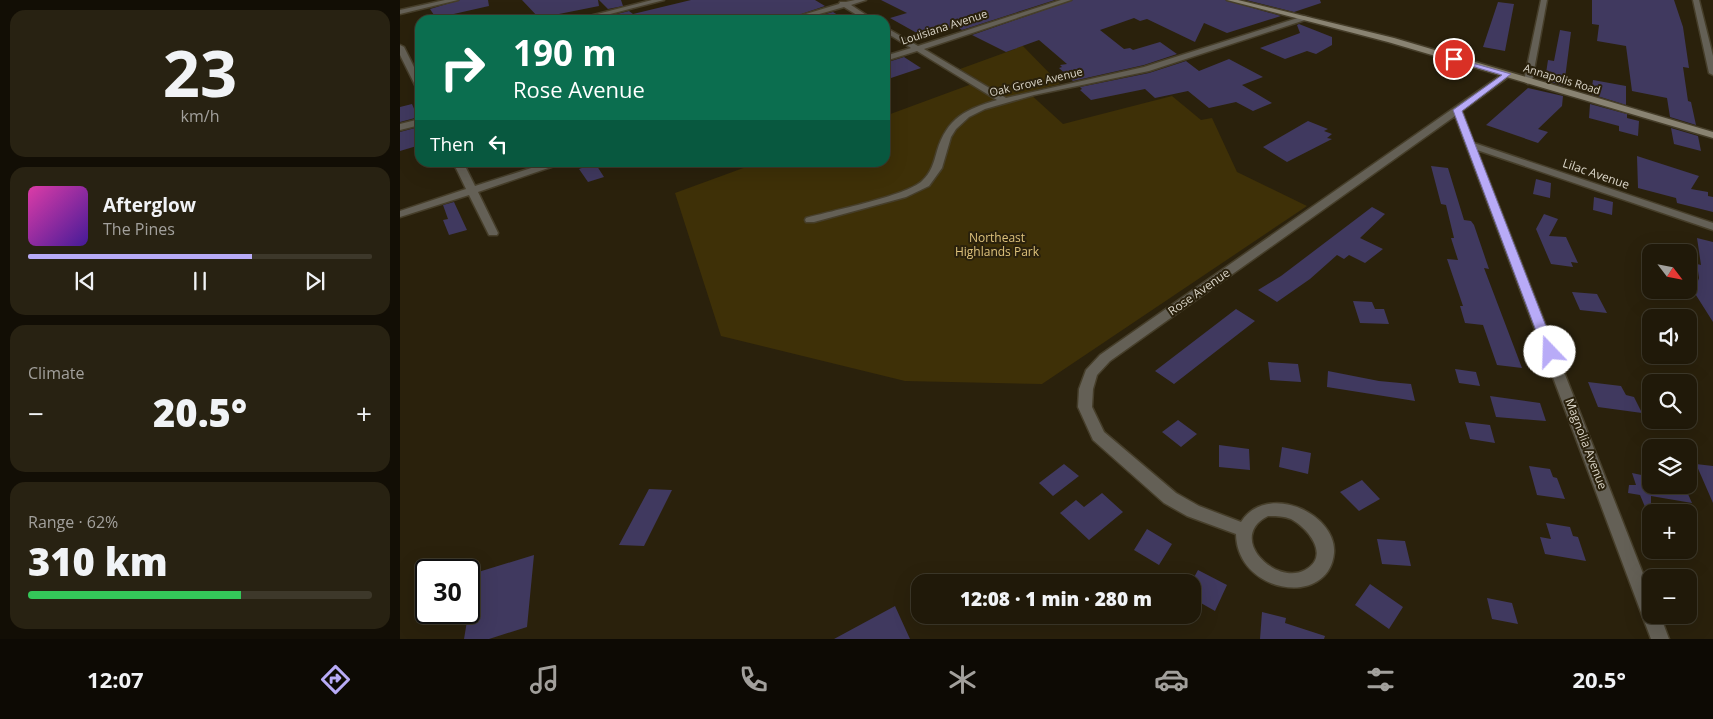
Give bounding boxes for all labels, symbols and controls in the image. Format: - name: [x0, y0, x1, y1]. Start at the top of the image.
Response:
- street label: Louisiana Avenue: [899, 5, 989, 48]
- text: 23: [163, 28, 237, 116]
- text: 190 m: [513, 29, 617, 76]
- icon: right: [430, 35, 495, 100]
- pin: [1433, 38, 1475, 80]
- icon: arrive: [1440, 45, 1468, 73]
- street label: Annapolis Road: [1522, 60, 1603, 97]
- street label: Oak Grove Avenue: [988, 63, 1084, 100]
- text: Rose Avenue: [513, 74, 645, 104]
- text: km/h: [181, 105, 219, 127]
- icon: left: [484, 130, 512, 158]
- text: Then: [430, 131, 474, 157]
- street label: Lilac Avenue: [1560, 154, 1632, 193]
- text: Afterglow: [103, 192, 196, 218]
- text: The Pines: [103, 218, 175, 240]
- park label: Northeast Highlands Park: [955, 229, 1040, 260]
- north arrow: [1642, 244, 1698, 299]
- map controls: [1642, 244, 1697, 624]
- street label: Rose Avenue: [1164, 264, 1233, 319]
- icon: previous: [71, 267, 99, 295]
- icon: pause: [186, 267, 214, 295]
- icon: next: [301, 267, 329, 295]
- button: sound: [1642, 309, 1697, 364]
- position arrow: [1523, 325, 1575, 377]
- text: Climate: [28, 362, 85, 384]
- button: search: [1642, 374, 1697, 429]
- text: 20.5°: [153, 386, 247, 438]
- text: −: [28, 394, 44, 432]
- text: +: [356, 394, 372, 432]
- street label: Magnolia Avenue: [1561, 396, 1612, 492]
- button: layers: [1642, 439, 1697, 494]
- button: +: [1642, 504, 1697, 559]
- text: Range · 62%: [28, 511, 118, 533]
- text: 310 km: [28, 535, 168, 587]
- speed limit sign: 30: [415, 559, 480, 624]
- button: −: [1642, 569, 1697, 624]
- text: 12:08 · 1 min · 280 m: [960, 586, 1152, 612]
- icon: directions: [318, 662, 353, 697]
- icon: music: [527, 662, 562, 697]
- icon: phone: [736, 662, 771, 697]
- icon: climate: [945, 662, 980, 697]
- icon: car: [1154, 662, 1189, 697]
- icon: filters: [1363, 662, 1398, 697]
- text: 12:07: [87, 664, 144, 694]
- text: 20.5°: [1572, 664, 1626, 694]

